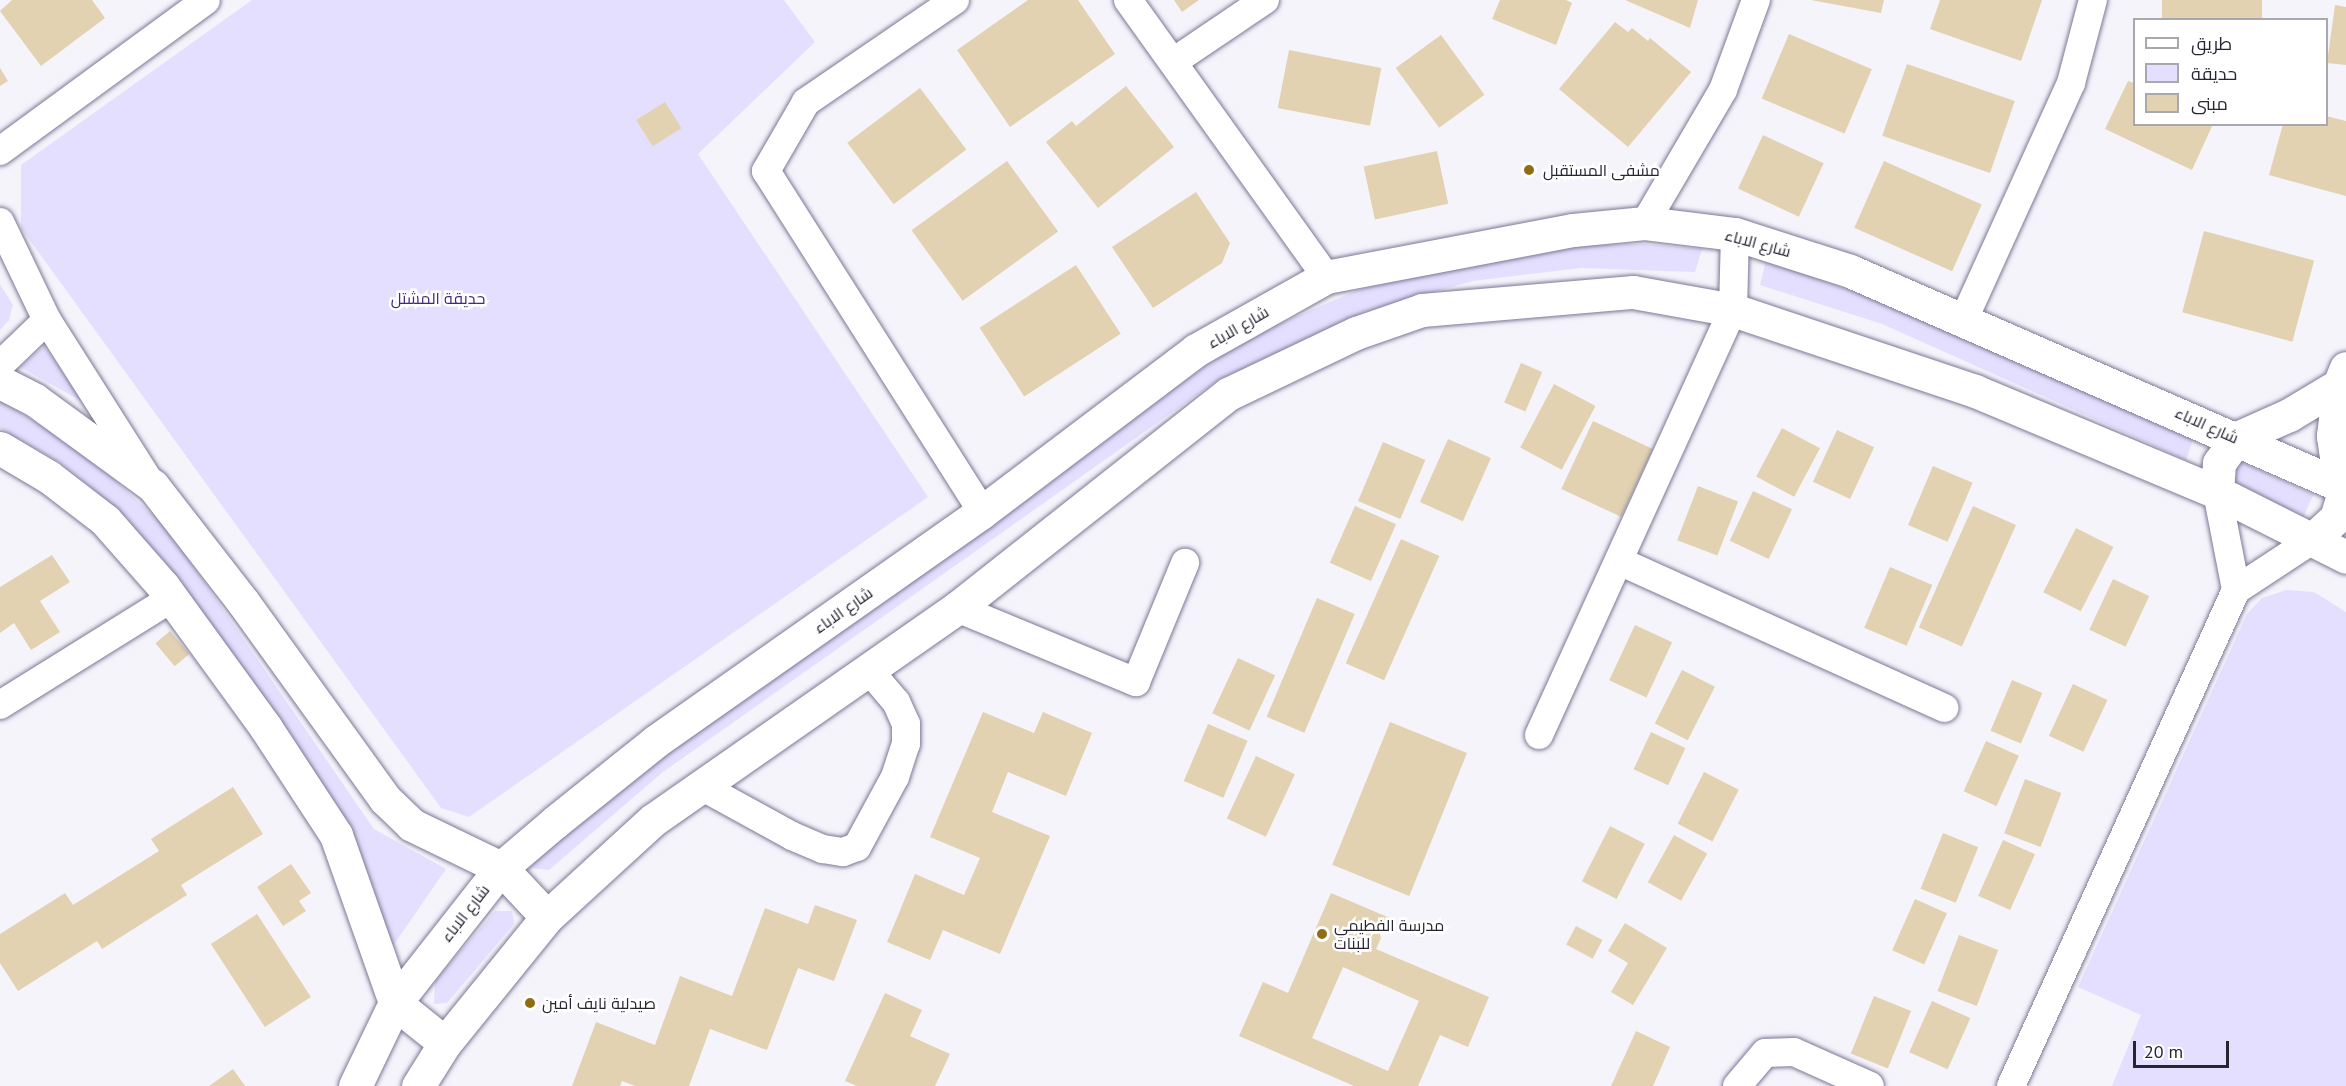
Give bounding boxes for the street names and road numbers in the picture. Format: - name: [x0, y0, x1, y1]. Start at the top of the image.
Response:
- street label: شارع الاباء: [1723, 225, 1793, 261]
- street label: شارع الاباء: [1204, 302, 1272, 352]
- street label: شارع الاباء: [2172, 402, 2242, 448]
- street label: شارع الاباء: [810, 583, 876, 637]
- street label: شارع الاباء: [437, 880, 493, 946]

